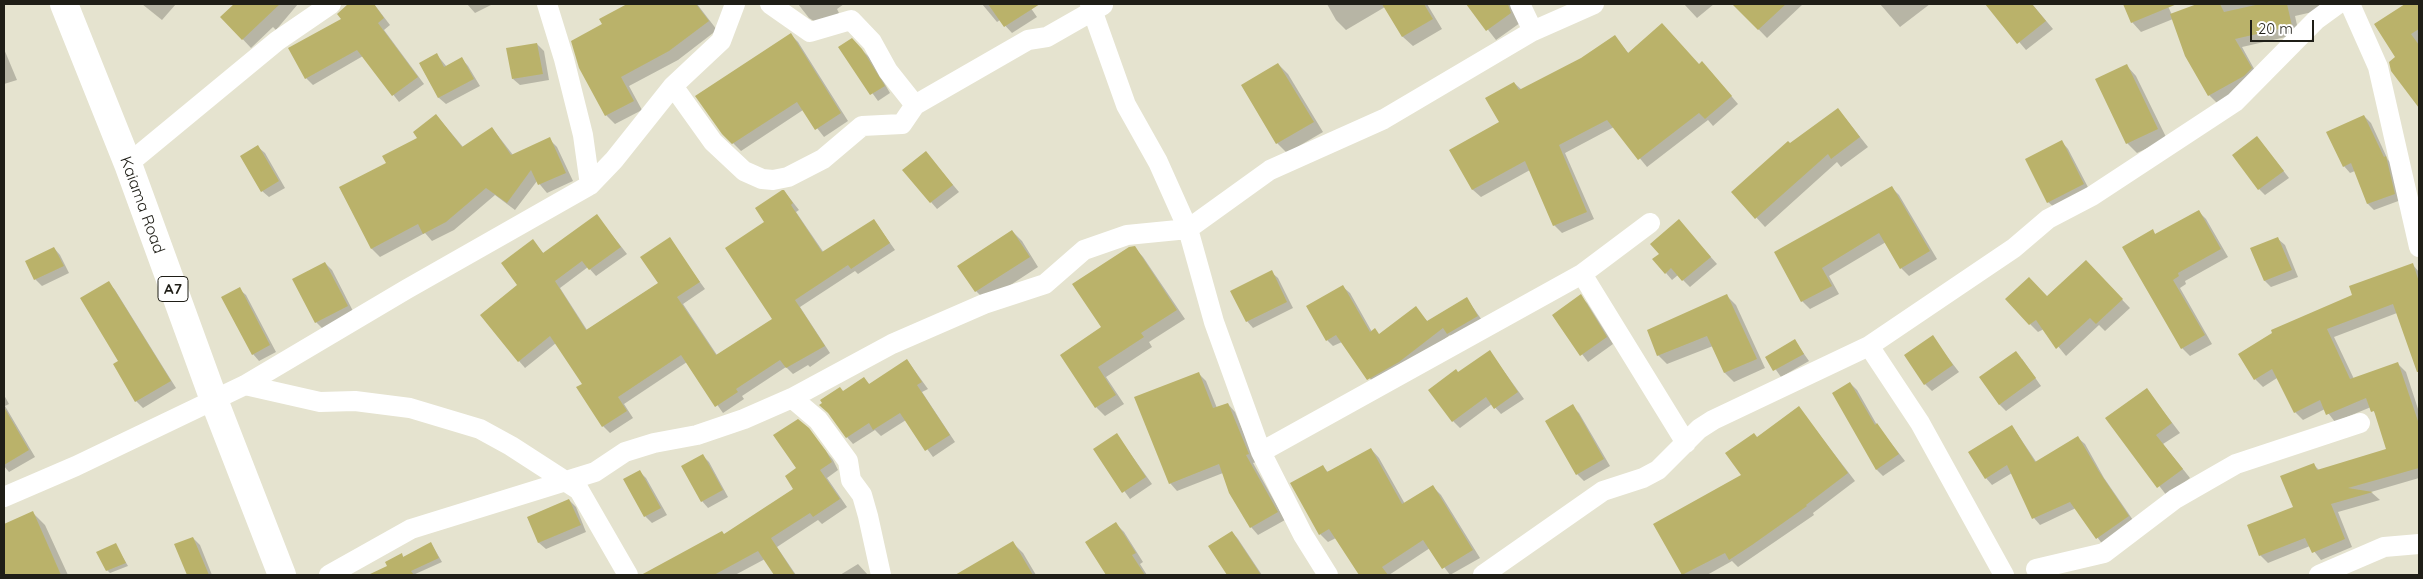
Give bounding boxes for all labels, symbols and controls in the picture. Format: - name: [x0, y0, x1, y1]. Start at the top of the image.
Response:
- scale bar: [2253, 10, 2317, 42]
- text: 20 m: [2258, 19, 2293, 38]
- street label: Kaiama Road: [116, 154, 168, 256]
- road number: A7: [158, 276, 188, 302]

